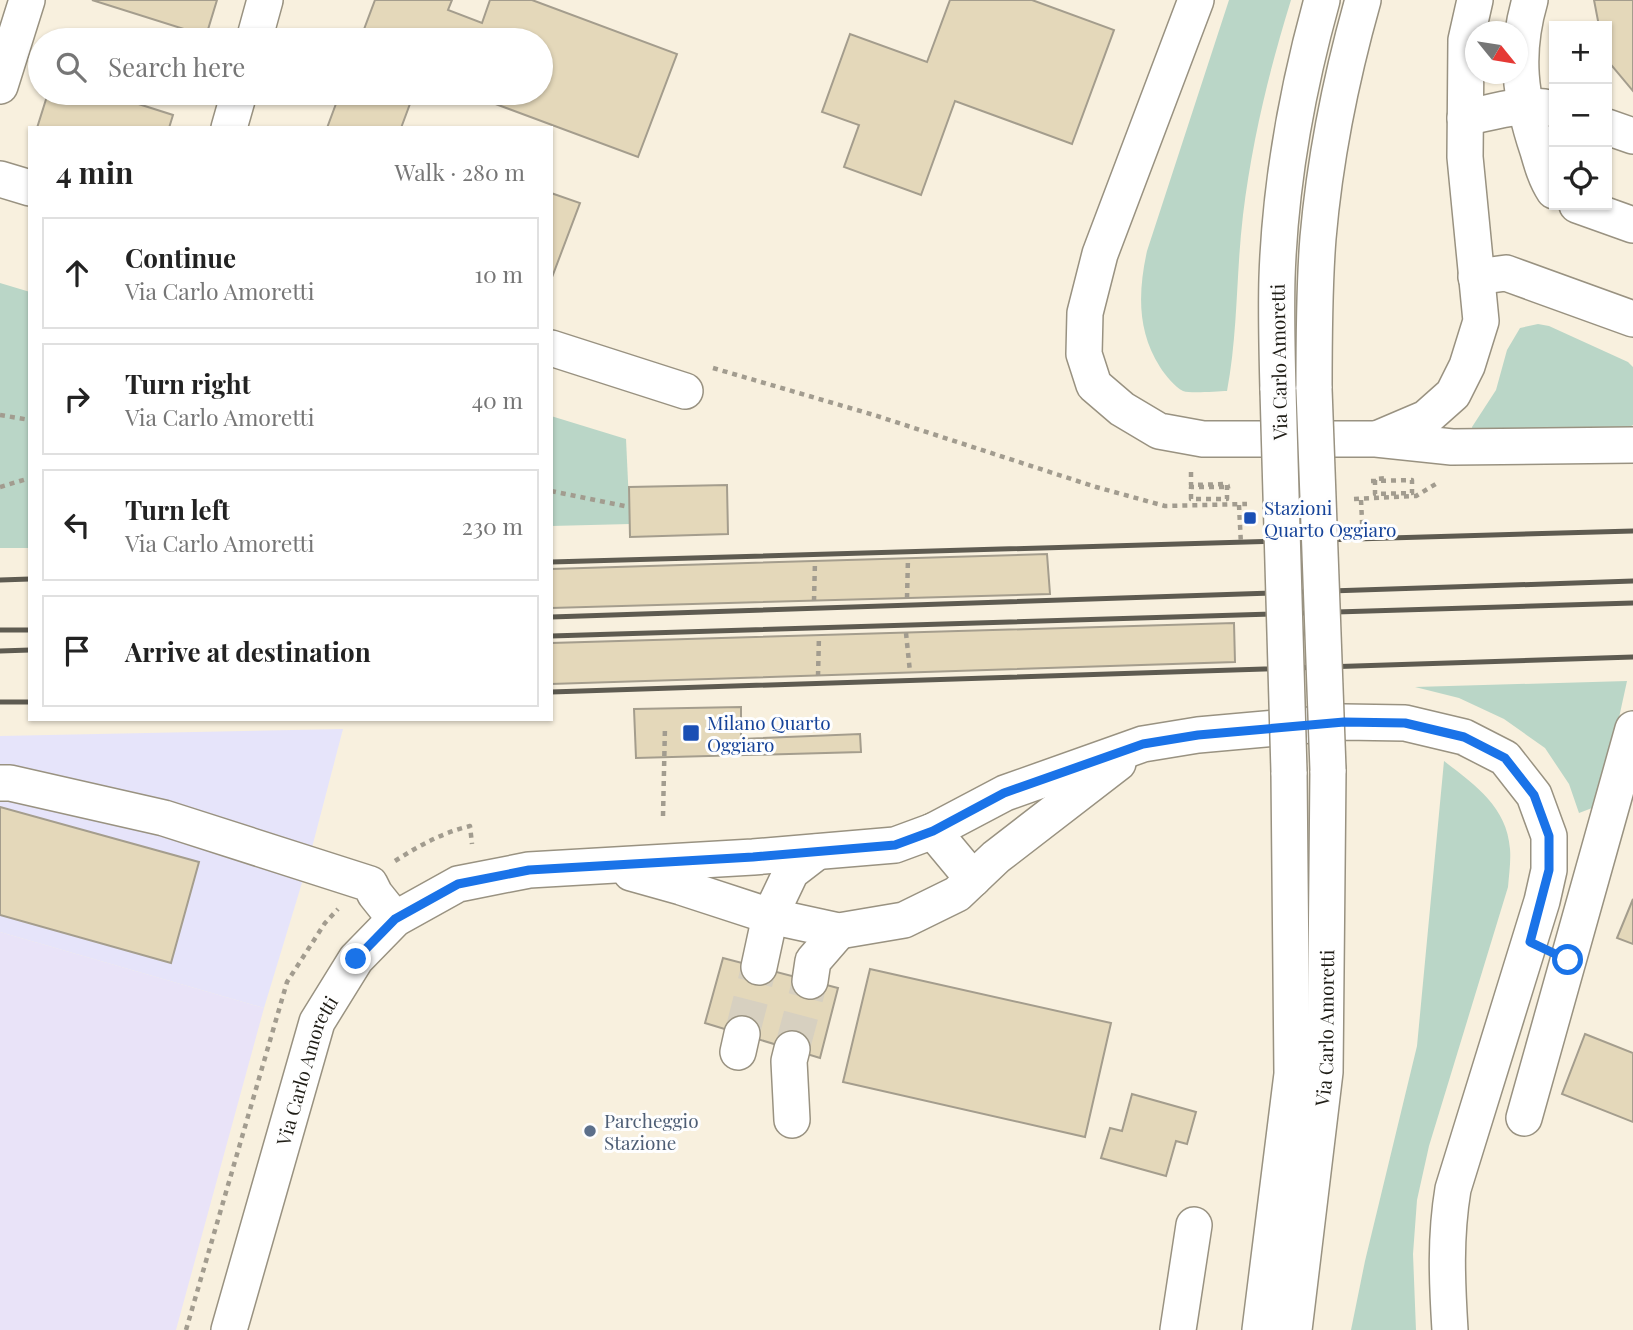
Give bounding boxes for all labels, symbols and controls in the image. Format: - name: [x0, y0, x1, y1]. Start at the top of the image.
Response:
- north arrow: [1465, 21, 1528, 84]
- map controls: [1549, 21, 1612, 210]
- button: +: [1549, 21, 1612, 84]
- search box: [28, 28, 553, 105]
- icon: search: [52, 48, 90, 86]
- text: Search here: [108, 49, 245, 84]
- button: −: [1549, 84, 1612, 147]
- button: locate: [1549, 147, 1612, 210]
- text: 4 min: [56, 152, 134, 192]
- text: Walk · 280 m: [394, 156, 525, 187]
- text: Continue: [125, 240, 236, 275]
- icon: ahead: [58, 254, 96, 292]
- text: 10 m: [475, 258, 523, 289]
- text: Via Carlo Amoretti: [125, 275, 314, 306]
- street label: Via Carlo Amoretti: [1264, 283, 1292, 441]
- text: Turn right: [125, 366, 251, 401]
- icon: right: [58, 380, 96, 418]
- text: 40 m: [472, 384, 523, 415]
- text: Via Carlo Amoretti: [125, 401, 314, 432]
- text: Turn left: [125, 492, 230, 527]
- place label: Stazioni Quarto Oggiaro: [1264, 494, 1396, 542]
- icon: left: [58, 506, 96, 544]
- text: 230 m: [462, 510, 523, 541]
- marker: Stazioni Quarto Oggiaro: [1242, 510, 1258, 526]
- text: Via Carlo Amoretti: [125, 527, 314, 558]
- icon: arrive: [58, 632, 96, 670]
- text: Arrive at destination: [125, 634, 371, 669]
- place label: Milano Quarto Oggiaro: [707, 709, 831, 757]
- marker: Milano Quarto Oggiaro: [681, 723, 701, 743]
- route end: [340, 943, 371, 974]
- route start: [1552, 944, 1583, 975]
- street label: Via Carlo Amoretti: [1308, 949, 1339, 1108]
- street label: Via Carlo Amoretti: [269, 990, 344, 1149]
- place label: Parcheggio Stazione: [604, 1107, 699, 1155]
- marker: Parcheggio Stazione: [582, 1123, 598, 1139]

